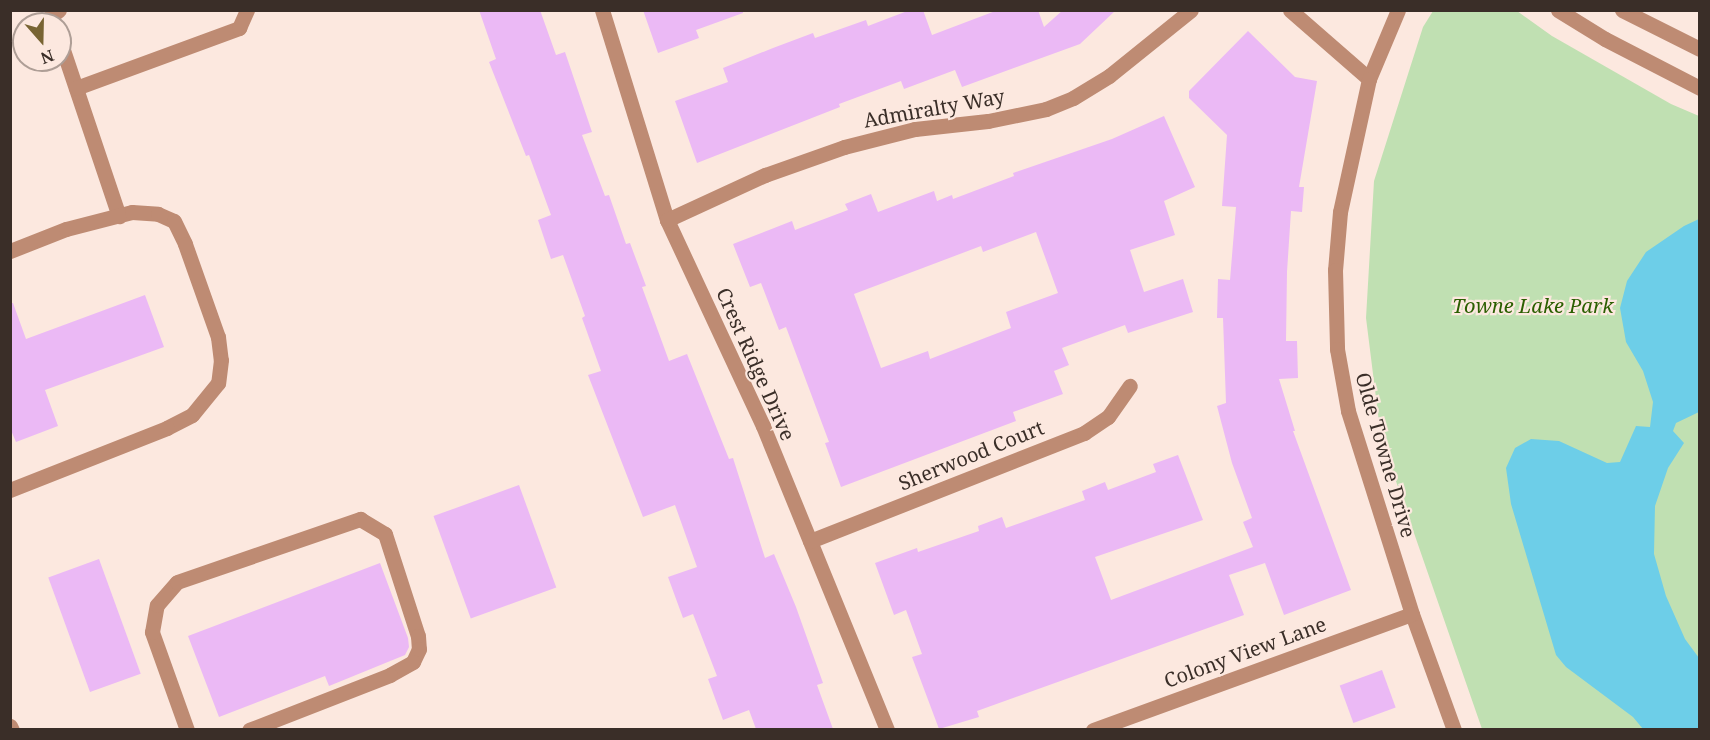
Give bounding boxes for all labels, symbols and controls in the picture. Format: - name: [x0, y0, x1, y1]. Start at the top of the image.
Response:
- north arrow: [12, 12, 72, 72]
- text: N: [38, 45, 57, 70]
- street label: Admiralty Way: [862, 84, 1006, 132]
- street label: Crest Ridge Drive: [712, 284, 800, 444]
- park label: Towne Lake Park: [1452, 293, 1614, 317]
- street label: Olde Towne Drive: [1351, 370, 1421, 540]
- street label: Sherwood Court: [895, 415, 1047, 495]
- street label: Colony View Lane: [1161, 611, 1329, 693]

